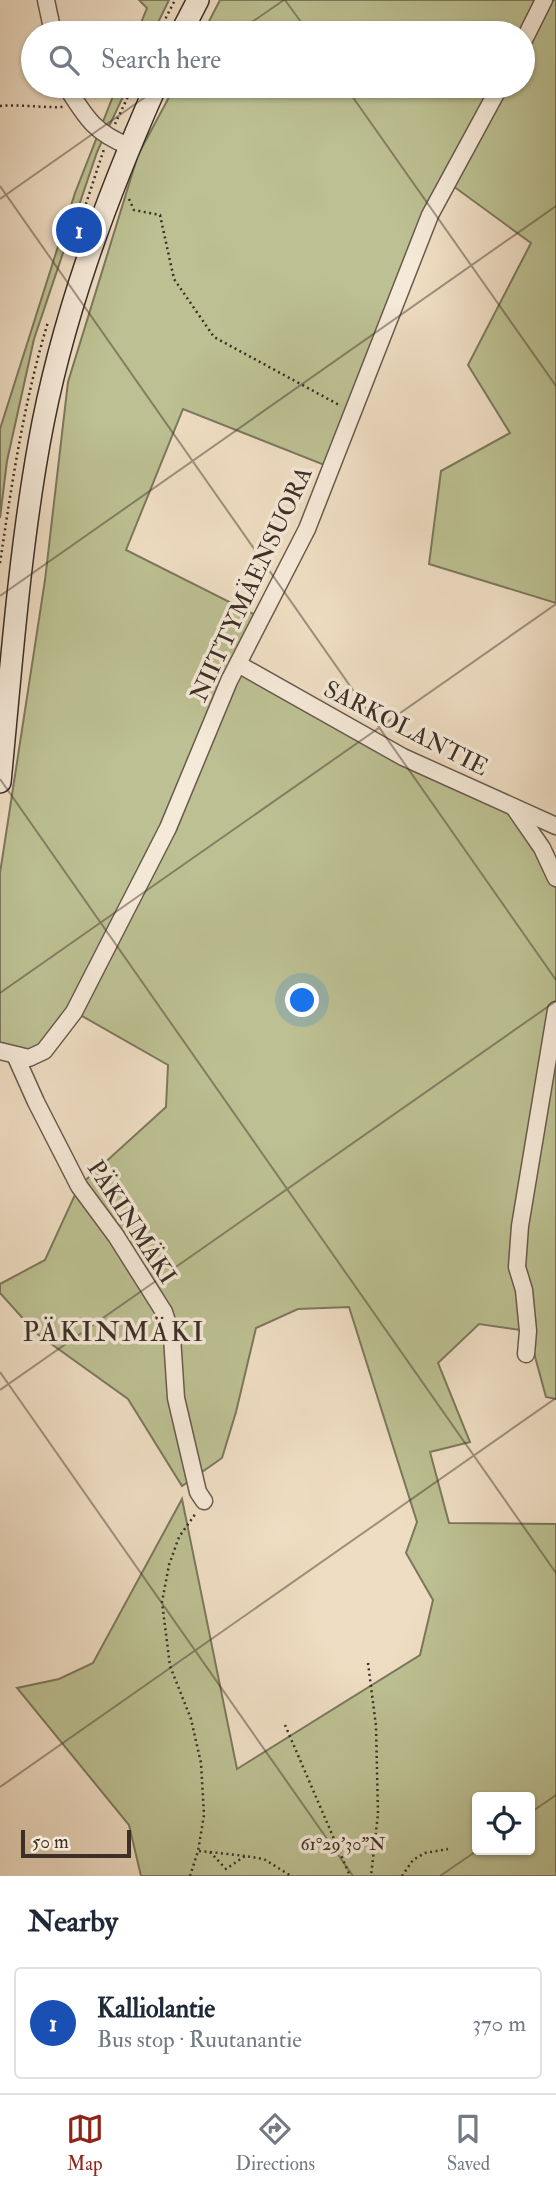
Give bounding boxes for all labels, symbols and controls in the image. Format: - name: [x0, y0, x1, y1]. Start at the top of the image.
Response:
- search box: [21, 21, 535, 98]
- icon: search: [45, 41, 83, 79]
- text: Search here: [101, 44, 221, 76]
- pin: 1: [56, 204, 102, 256]
- street label: NIITTYMÄENSUORA: [183, 462, 320, 707]
- street label: SARKOLANTIE: [318, 674, 493, 783]
- your location: [285, 983, 319, 1017]
- street label: PÄKINMÄKI: [80, 1155, 183, 1290]
- district label: PÄKINMÄKI: [22, 1315, 206, 1350]
- map controls: [472, 1792, 535, 1855]
- button: locate: [472, 1792, 535, 1855]
- scale bar: [21, 1827, 131, 1859]
- text: 50 m: [32, 1830, 69, 1854]
- text: 61°29'30"N: [301, 1833, 385, 1856]
- text: Nearby: [28, 1903, 118, 1940]
- text: Kalliolantie: [97, 1993, 215, 2025]
- text: 1: [49, 2009, 57, 2038]
- text: 370 m: [472, 2009, 526, 2038]
- text: Bus stop · Ruutanantie: [97, 2025, 302, 2054]
- tab: Map: [66, 2110, 104, 2176]
- tab: Directions: [235, 2110, 315, 2176]
- tab: Saved: [447, 2110, 490, 2176]

